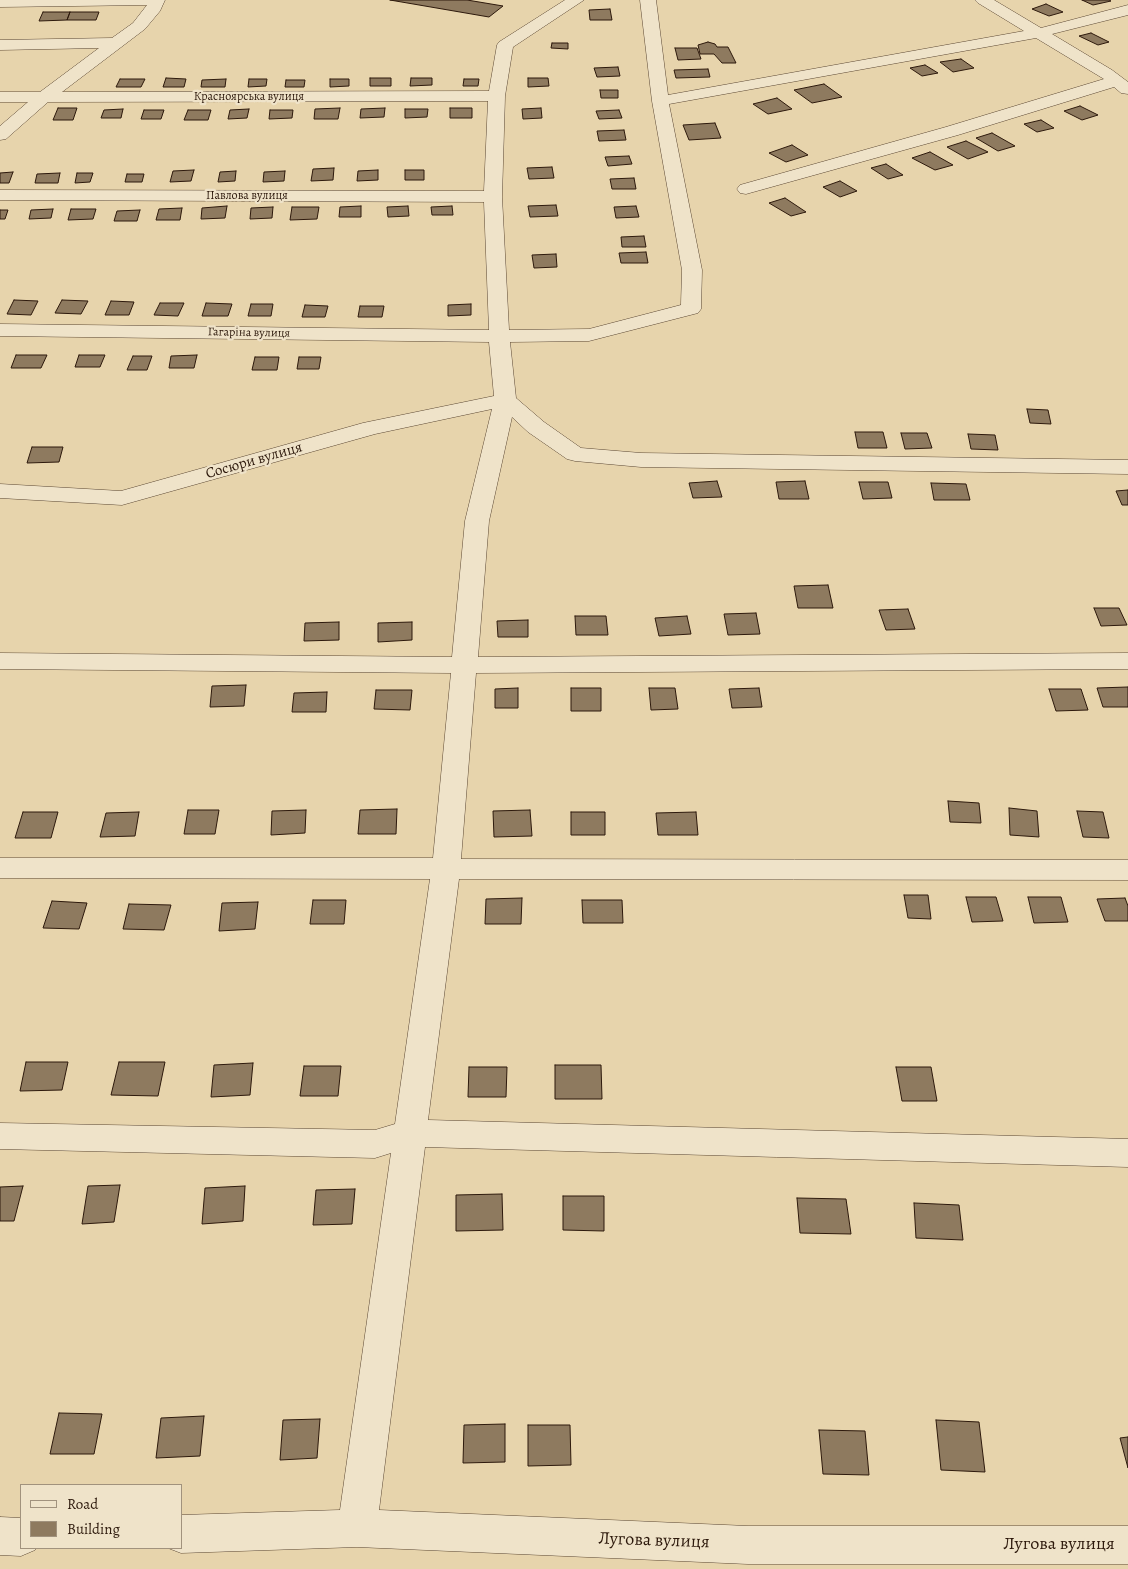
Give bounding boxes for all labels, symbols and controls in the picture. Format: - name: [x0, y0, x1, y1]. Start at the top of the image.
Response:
- street label: Красноярська вулиця: [194, 90, 304, 104]
- street label: Павлова вулиця: [206, 189, 288, 203]
- street label: Гагаріна вулиця: [208, 325, 290, 341]
- street label: Сосюри вулиця: [204, 439, 304, 483]
- legend: [20, 1484, 182, 1549]
- text: Road: [67, 1494, 98, 1514]
- text: Building: [67, 1519, 120, 1539]
- street label: Лугова вулиця: [598, 1528, 710, 1554]
- street label: Лугова вулиця: [1003, 1534, 1115, 1556]

